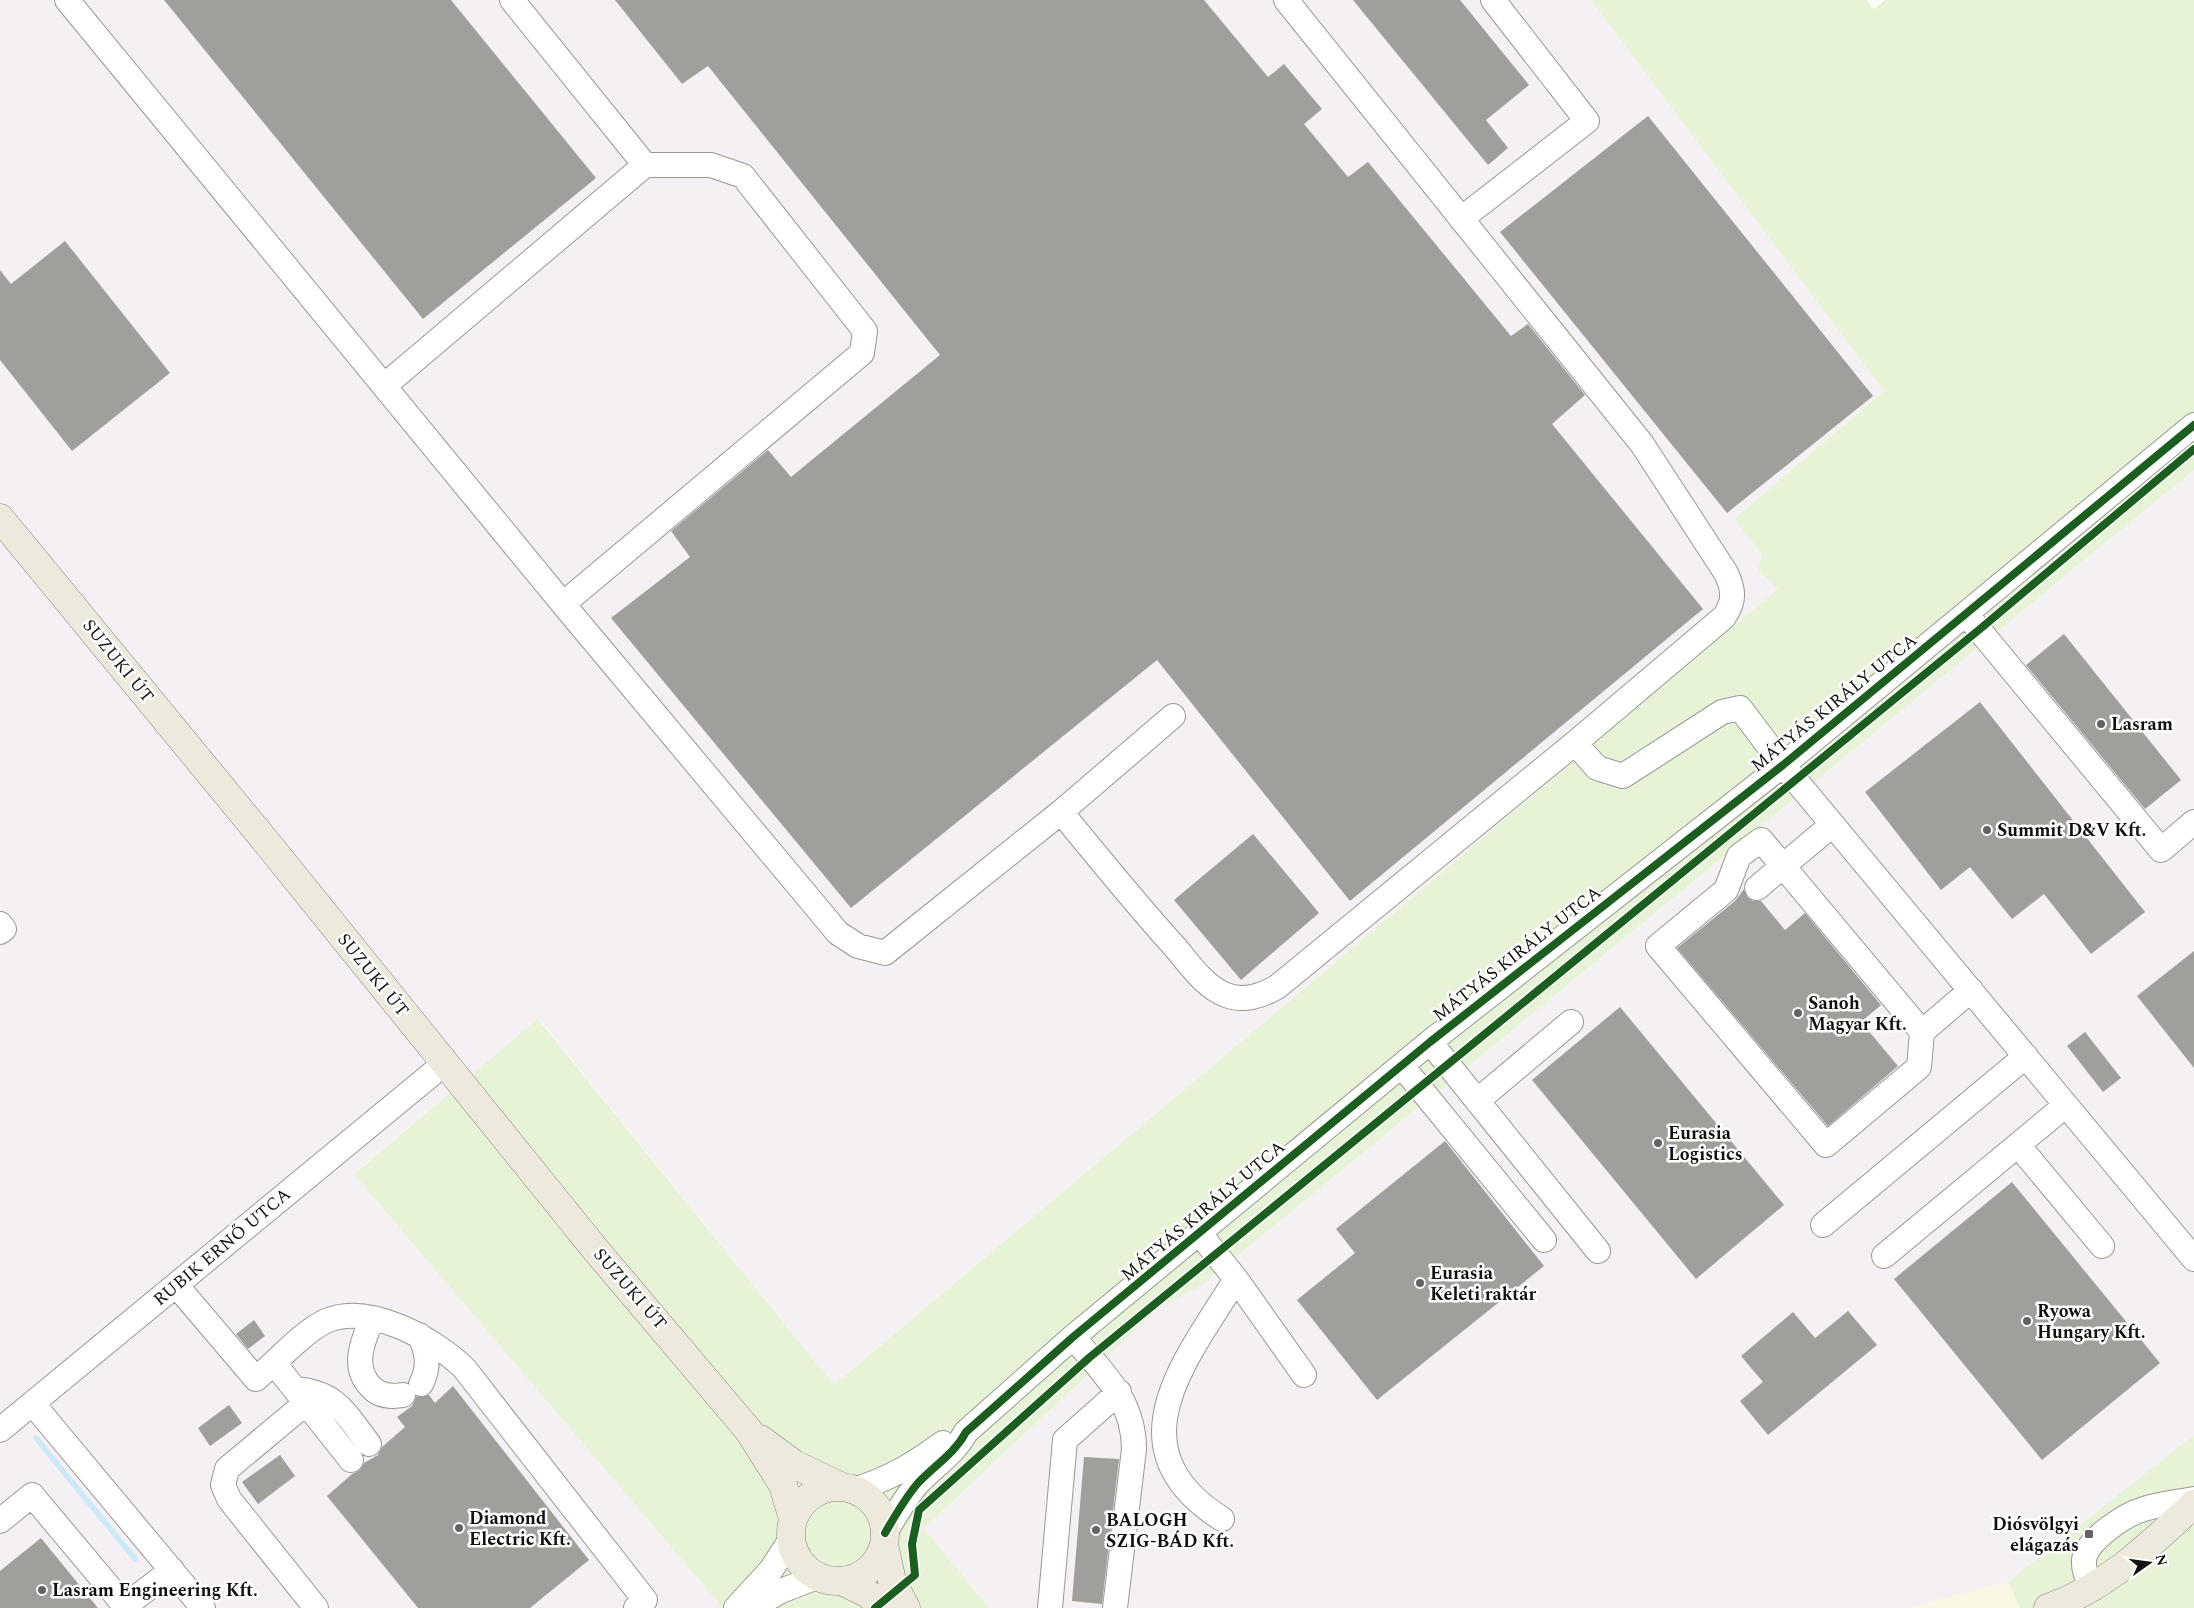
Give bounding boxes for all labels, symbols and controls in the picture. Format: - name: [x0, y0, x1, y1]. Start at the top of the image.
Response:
- street label: SUZUKI ÚT: [76, 613, 160, 709]
- street label: MÁTYÁS KIRÁLY UTCA: [1745, 627, 1923, 779]
- place label: Lasram: [2111, 711, 2173, 738]
- marker: Lasram: [2095, 718, 2107, 730]
- place label: Summit D&V Kft.: [1997, 817, 2146, 844]
- marker: Summit D&V Kft.: [1981, 824, 1993, 836]
- street label: MÁTYÁS KIRÁLY UTCA: [1427, 880, 1607, 1028]
- street label: SUZUKI ÚT: [331, 927, 415, 1023]
- place label: Sanoh Magyar Kft.: [1808, 990, 1907, 1038]
- marker: Sanoh Magyar Kft.: [1792, 1007, 1804, 1019]
- place label: Eurasia Logistics: [1668, 1120, 1743, 1168]
- street label: MÁTYÁS KIRÁLY UTCA: [1115, 1134, 1291, 1288]
- marker: Eurasia Logistics: [1652, 1137, 1664, 1149]
- street label: RUBIK ERNŐ UTCA: [147, 1181, 297, 1313]
- street label: SUZUKI ÚT: [587, 1242, 673, 1336]
- place label: Eurasia Keleti raktár: [1430, 1260, 1537, 1308]
- marker: Eurasia Keleti raktár: [1414, 1277, 1426, 1289]
- place label: Ryowa Hungary Kft.: [2037, 1298, 2146, 1346]
- marker: Ryowa Hungary Kft.: [2021, 1315, 2033, 1327]
- place label: Diamond Electric Kft.: [469, 1505, 571, 1553]
- place label: BALOGH SZIG-BÁD Kft.: [1106, 1507, 1234, 1555]
- place label: Diósvölgyi elágazás: [1992, 1511, 2079, 1559]
- marker: Diamond Electric Kft.: [453, 1522, 465, 1534]
- marker: BALOGH SZIG-BÁD Kft.: [1090, 1524, 1102, 1536]
- marker: Diósvölgyi elágazás: [2083, 1528, 2095, 1540]
- north arrow: [2124, 1538, 2174, 1588]
- text: N: [2150, 1552, 2173, 1568]
- place label: Lasram Engineering Kft.: [52, 1577, 258, 1604]
- marker: Lasram Engineering Kft.: [36, 1584, 48, 1596]

